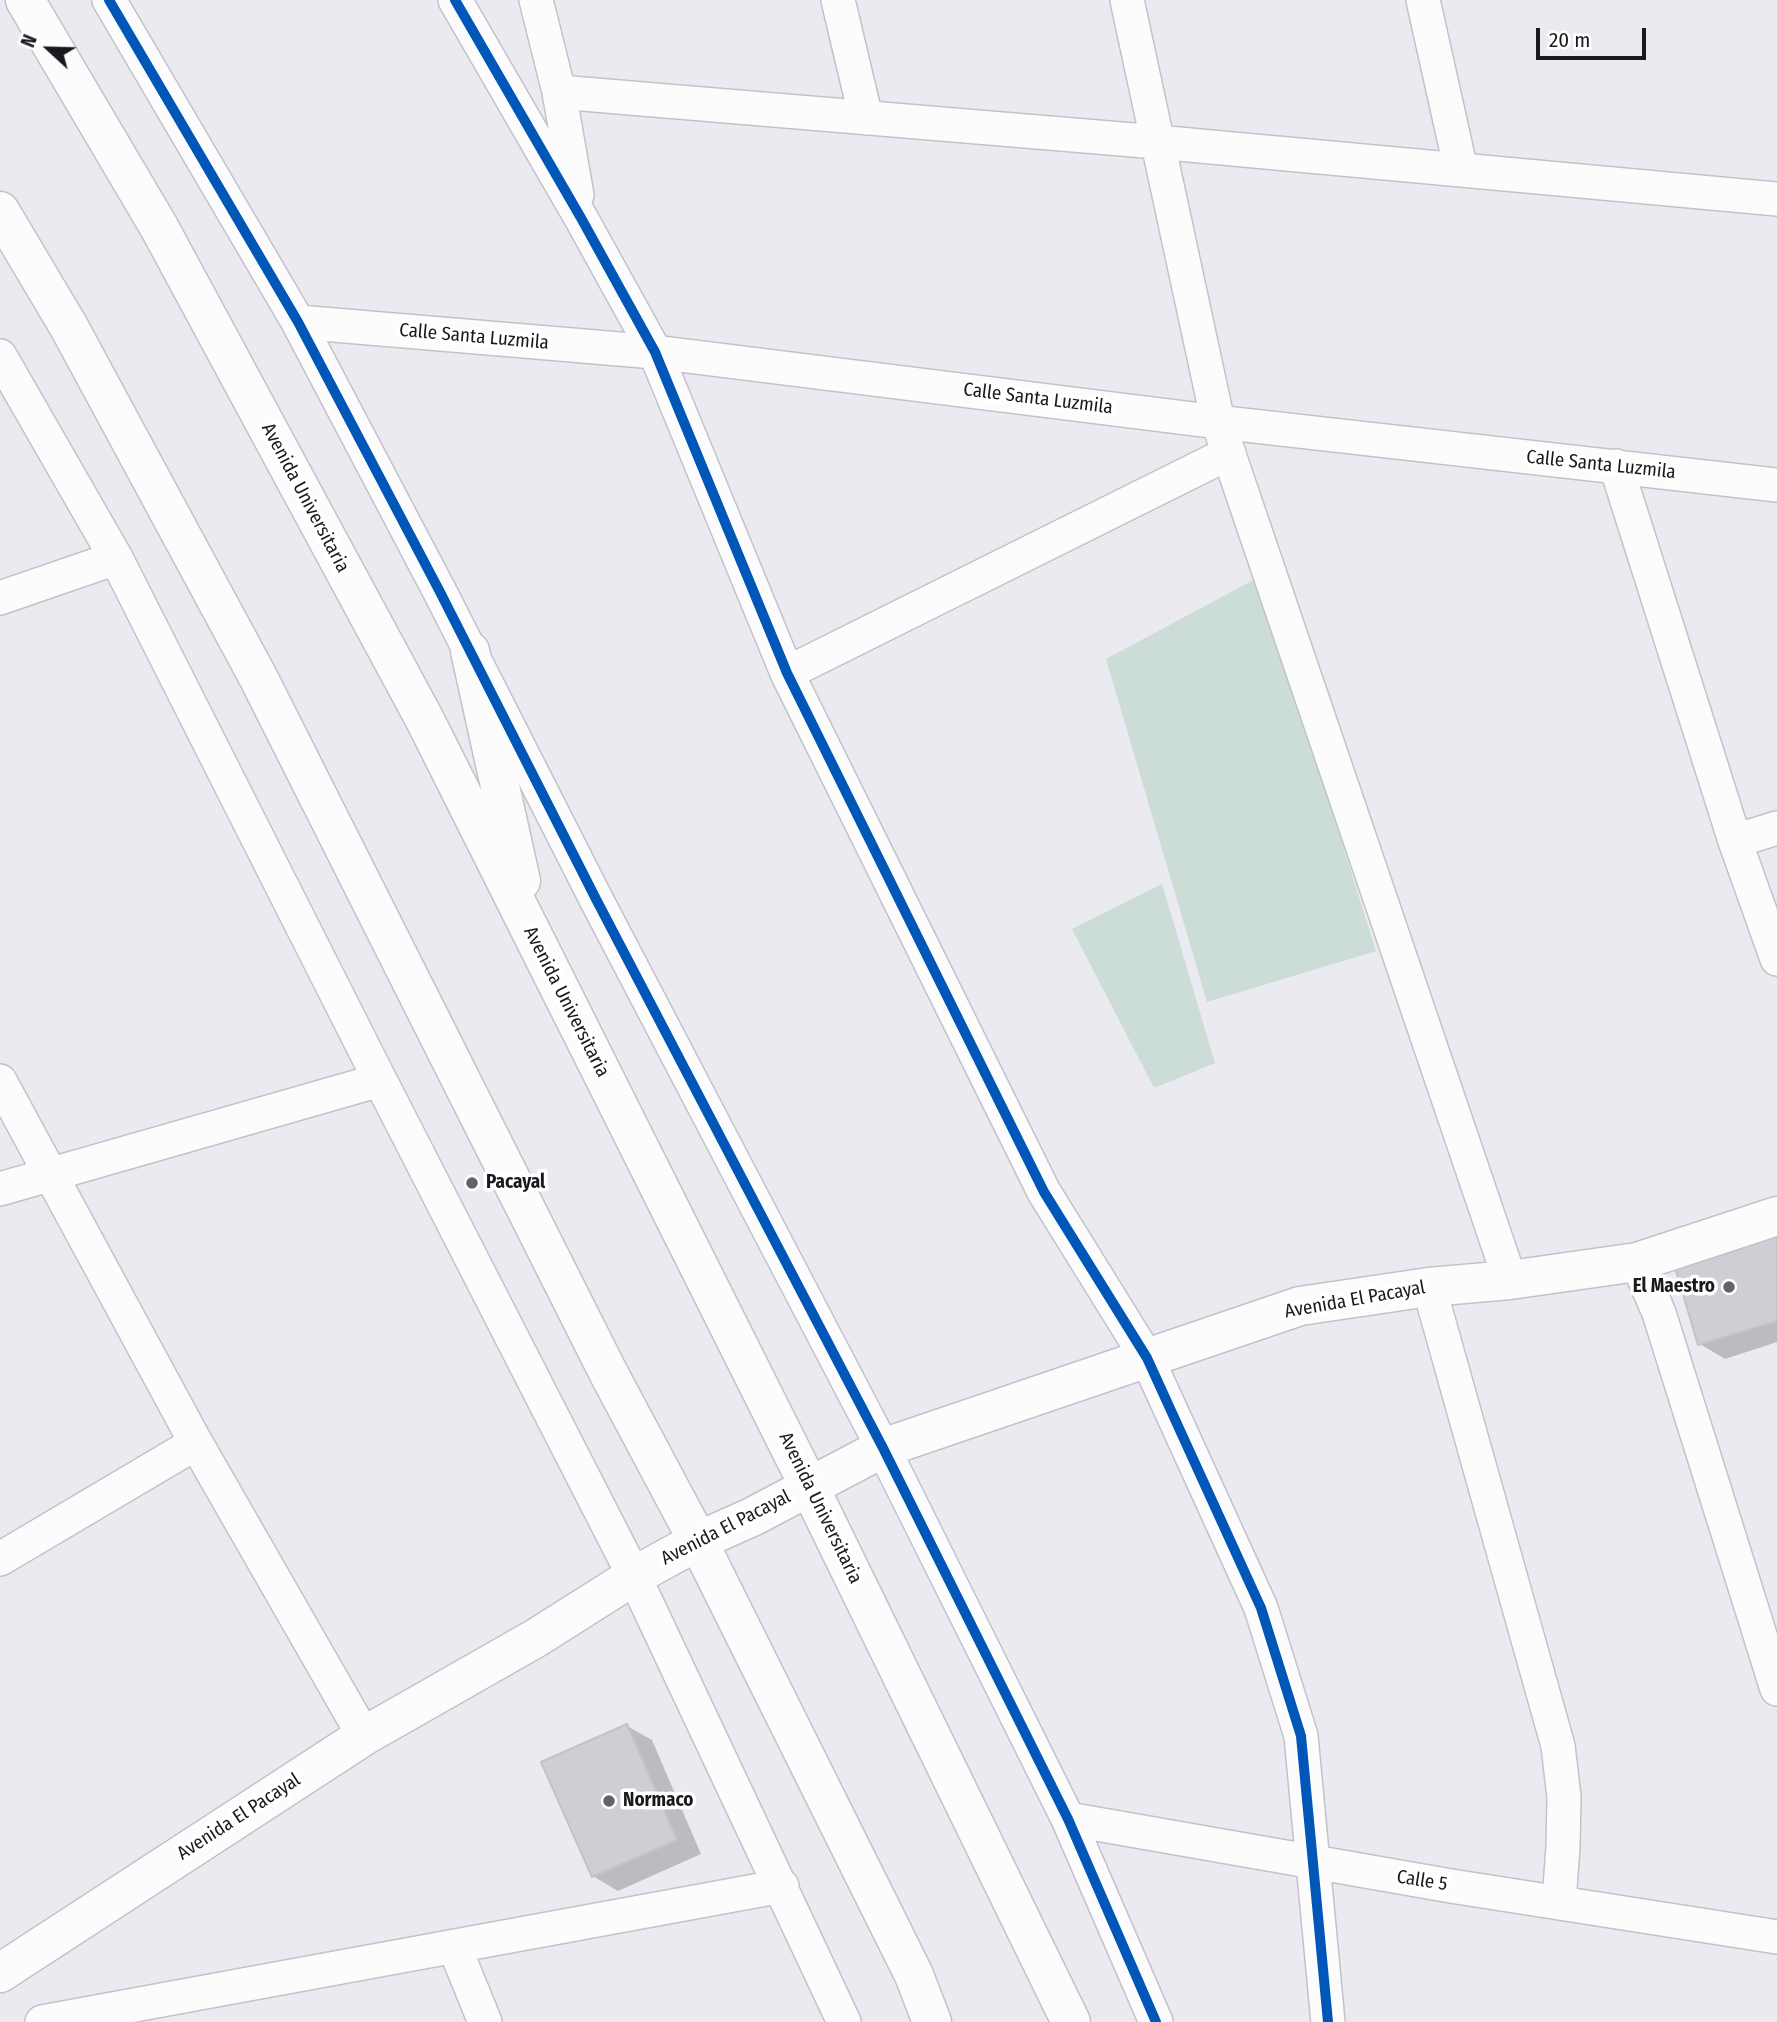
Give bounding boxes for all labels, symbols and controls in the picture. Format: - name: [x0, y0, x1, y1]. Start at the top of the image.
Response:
- north arrow: [14, 14, 84, 84]
- scale bar: [1539, 14, 1649, 58]
- text: 20 m: [1549, 27, 1590, 53]
- text: N: [16, 31, 42, 51]
- street label: Calle Santa Luzmila: [398, 319, 550, 355]
- street label: Calle Santa Luzmila: [962, 379, 1114, 419]
- street label: Avenida Universitaria: [256, 420, 354, 576]
- street label: Calle Santa Luzmila: [1525, 446, 1677, 484]
- street label: Avenida Universitaria: [518, 923, 614, 1081]
- place label: Pacayal: [486, 1172, 545, 1194]
- marker: Pacayal: [464, 1175, 480, 1191]
- street label: Avenida El Pacayal: [1283, 1276, 1427, 1324]
- place label: El Maestro: [1633, 1276, 1715, 1298]
- marker: El Maestro: [1721, 1279, 1737, 1295]
- street label: Avenida Universitaria: [773, 1429, 867, 1587]
- street label: Avenida El Pacayal: [657, 1486, 795, 1570]
- street label: Avenida El Pacayal: [173, 1769, 305, 1865]
- place label: Normaco: [623, 1790, 693, 1812]
- marker: Normaco: [601, 1793, 617, 1809]
- street label: Calle 5: [1395, 1866, 1449, 1896]

